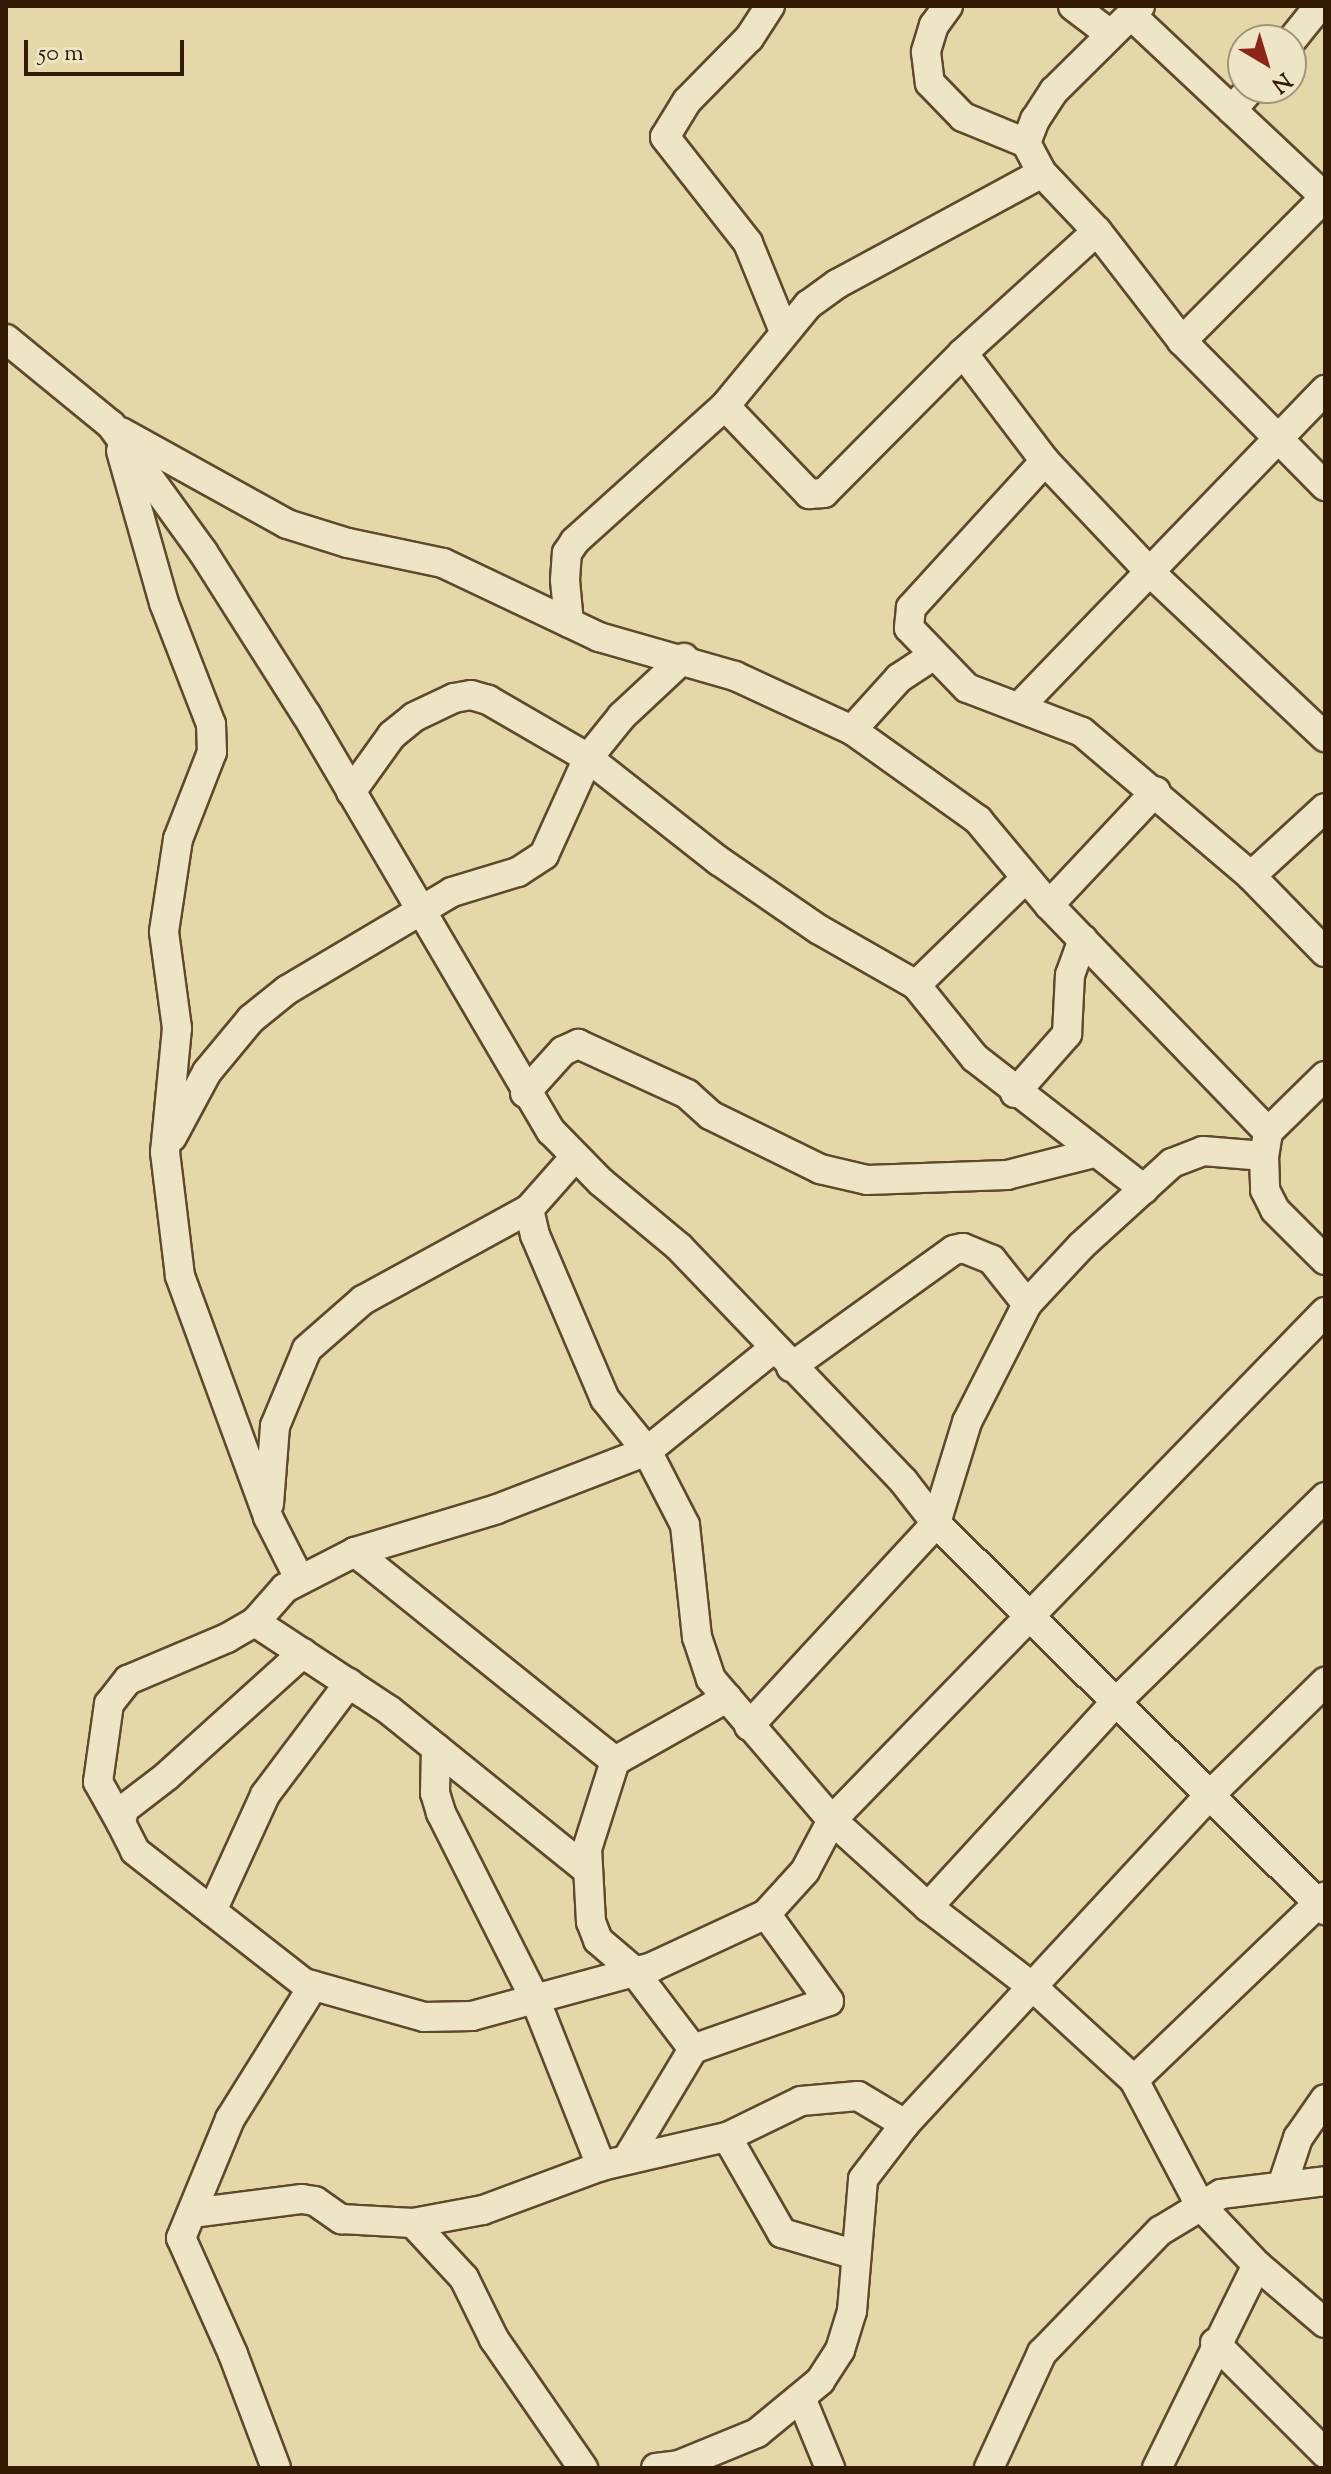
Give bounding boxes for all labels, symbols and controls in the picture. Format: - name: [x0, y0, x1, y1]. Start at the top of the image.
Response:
- scale bar: [28, 24, 188, 74]
- north arrow: [1227, 24, 1307, 104]
- text: 50 m: [38, 37, 84, 71]
- text: N: [1264, 63, 1297, 99]

